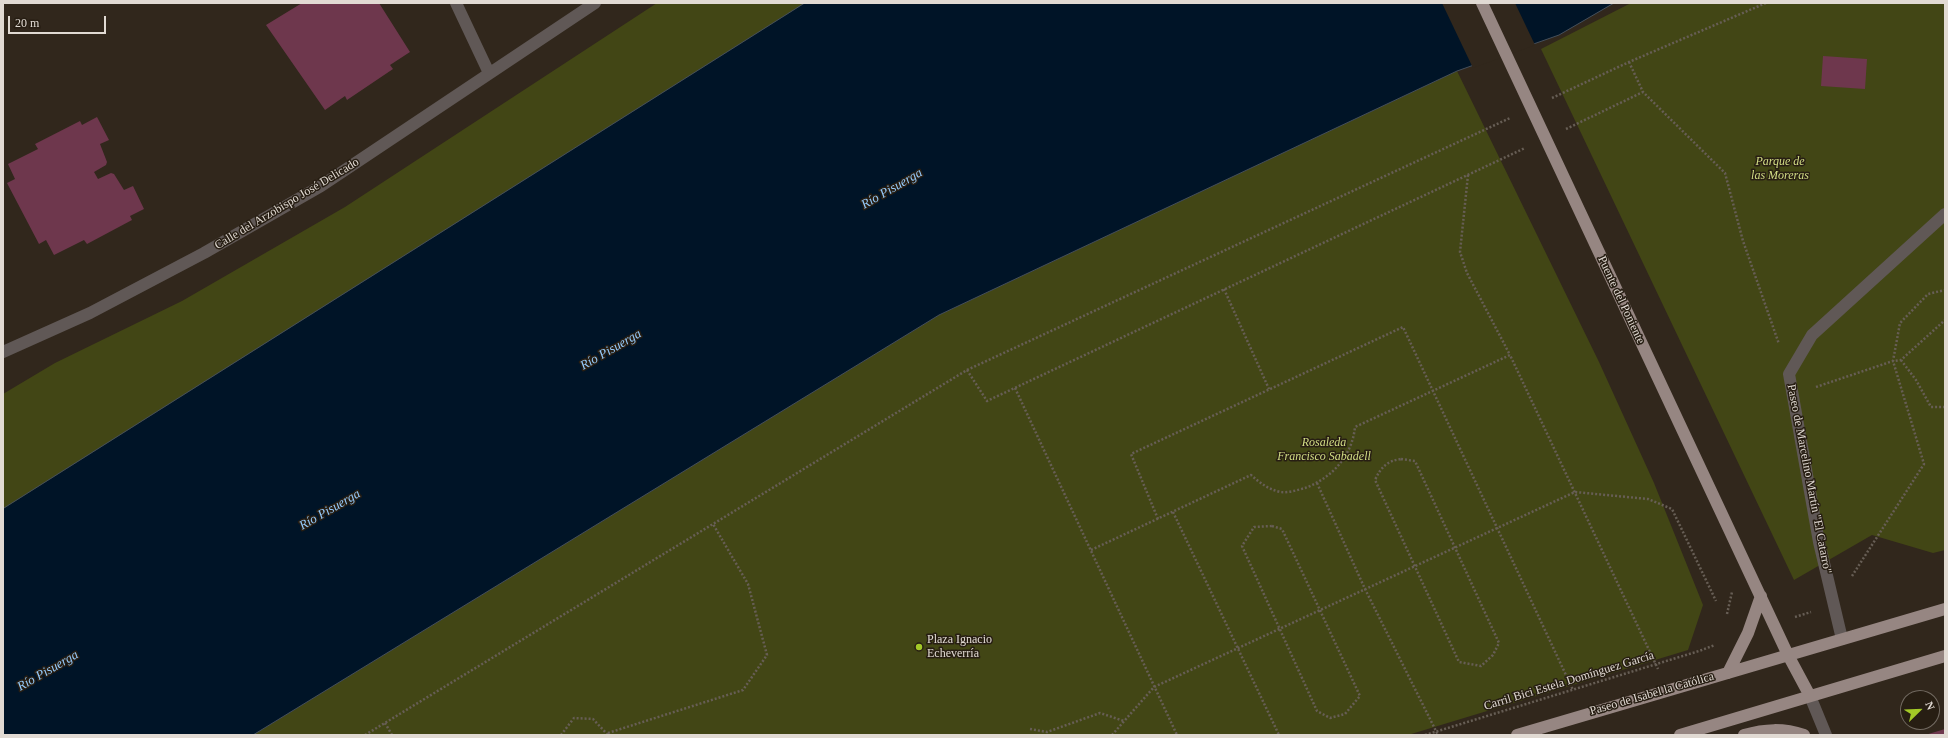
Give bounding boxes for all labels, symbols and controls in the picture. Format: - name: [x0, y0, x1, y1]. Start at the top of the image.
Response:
- scale bar: [10, 8, 108, 34]
- text: 20 m: [15, 16, 39, 30]
- street label: Calle del Arzobispo José Delicado: [212, 155, 362, 253]
- park label: Parque de las Moreras: [1751, 155, 1809, 183]
- water label: Río Pisuerga: [859, 165, 925, 213]
- street label: Puente del Poniente: [1594, 254, 1648, 346]
- water label: Río Pisuerga: [578, 326, 644, 374]
- street label: Paseo de Marcelino Martín "El Catarro": [1784, 383, 1834, 575]
- park label: Rosaleda Francisco Sabadell: [1277, 436, 1371, 464]
- water label: Río Pisuerga: [297, 486, 363, 534]
- place label: Plaza Ignacio Echeverría: [927, 633, 992, 661]
- marker: Plaza Ignacio Echeverría: [914, 642, 924, 652]
- water label: Río Pisuerga: [15, 647, 81, 695]
- street label: Carril Bici Estela Domínguez García: [1482, 648, 1656, 714]
- street label: Paseo de Isabel la Católica: [1588, 669, 1716, 719]
- north arrow: [1900, 690, 1940, 730]
- text: N: [1923, 700, 1937, 712]

